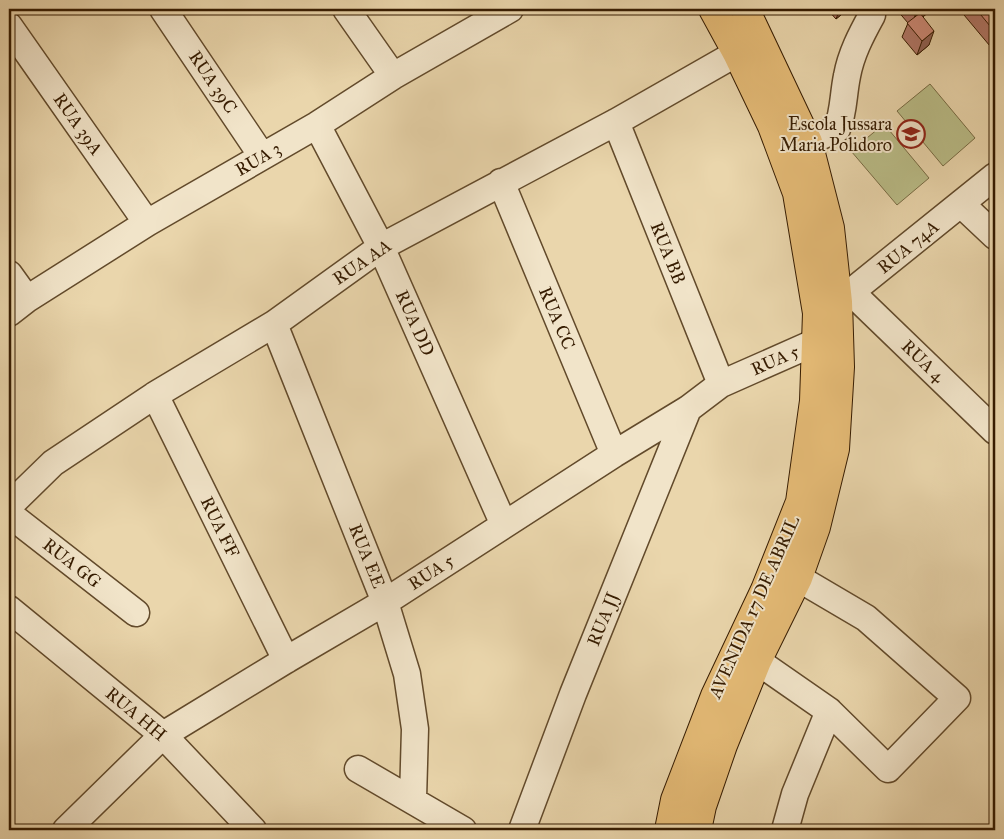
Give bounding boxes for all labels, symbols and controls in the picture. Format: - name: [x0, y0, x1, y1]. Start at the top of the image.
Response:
- street label: RUA 39C: [184, 47, 242, 117]
- street label: RUA 39A: [49, 89, 107, 159]
- place label: Escola Jussara Maria Polidoro: [780, 113, 892, 156]
- school or university icon: Escola Jussara Maria Polidoro: [896, 119, 926, 149]
- street label: RUA 3: [231, 137, 285, 181]
- street label: RUA 74A: [873, 215, 943, 279]
- street label: RUA BB: [646, 219, 690, 287]
- street label: RUA AA: [329, 234, 395, 290]
- street label: RUA CC: [534, 283, 580, 353]
- street label: RUA DD: [391, 287, 439, 359]
- street label: RUA 4: [897, 335, 950, 388]
- street label: RUA 5: [748, 340, 803, 380]
- street label: RUA FF: [196, 493, 244, 561]
- street label: AVENIDA 17 DE ABRIL: [703, 511, 805, 703]
- street label: RUA EE: [344, 521, 390, 591]
- street label: RUA GG: [38, 533, 106, 593]
- street label: RUA 5: [404, 549, 458, 595]
- street label: RUA JJ: [582, 588, 625, 650]
- street label: RUA HH: [101, 682, 171, 746]

